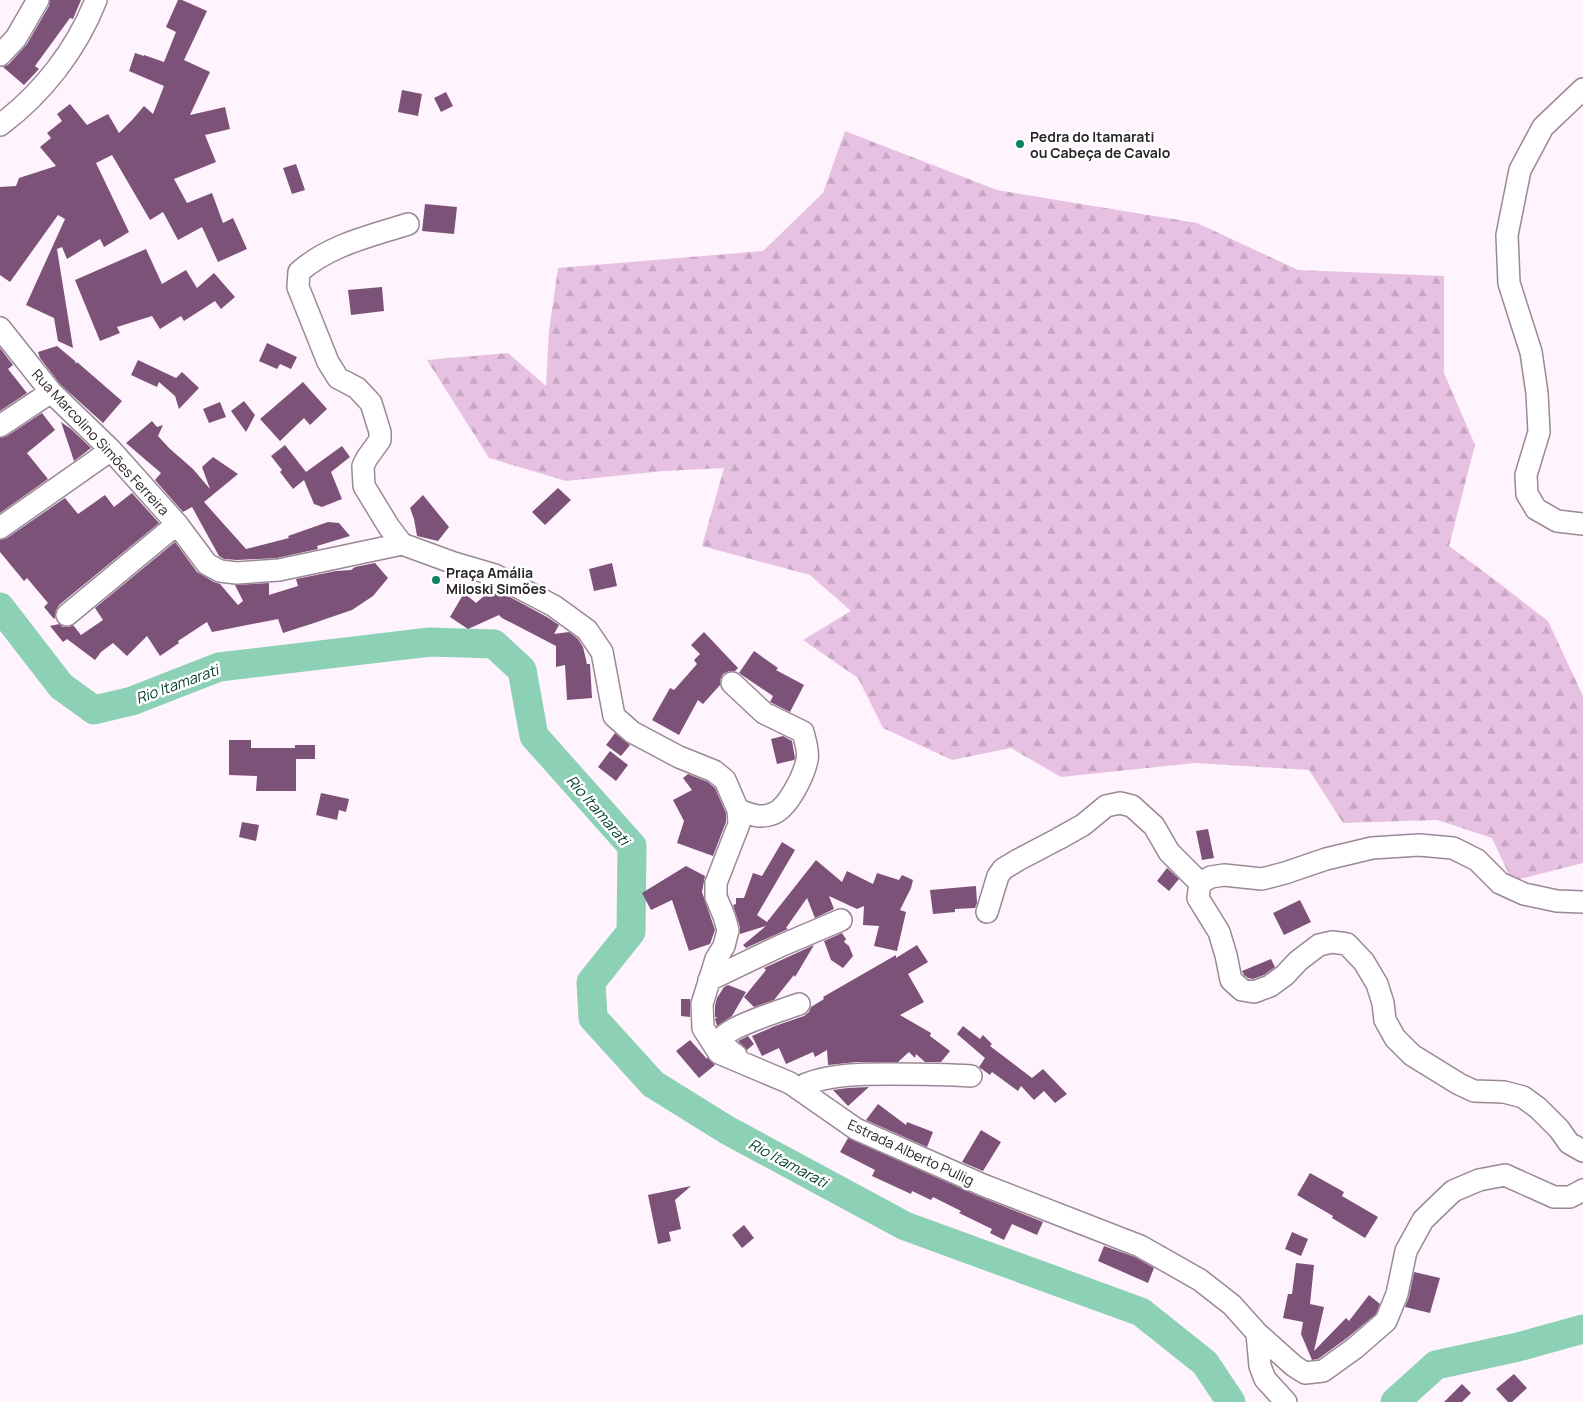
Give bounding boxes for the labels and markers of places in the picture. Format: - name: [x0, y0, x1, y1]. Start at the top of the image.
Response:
- place label: Pedra do Itamarati ou Cabeça de Cavalo: [1030, 127, 1171, 162]
- marker: Pedra do Itamarati ou Cabeça de Cavalo: [1014, 138, 1026, 150]
- place label: Praça Amália Miloski Simões: [446, 563, 547, 598]
- marker: Praça Amália Miloski Simões: [430, 574, 442, 586]

